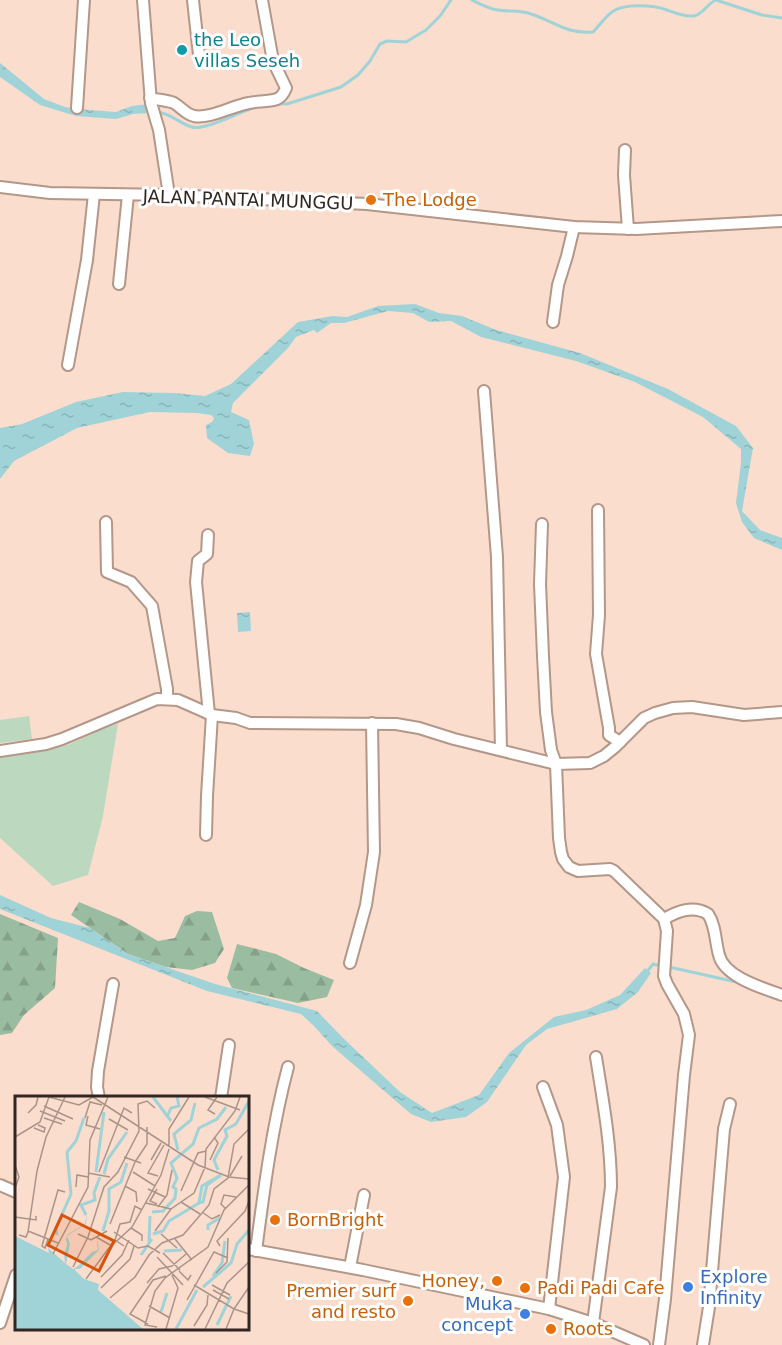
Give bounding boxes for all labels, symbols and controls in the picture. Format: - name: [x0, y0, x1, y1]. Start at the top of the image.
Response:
- place label: the Leo villas Seseh: [194, 29, 300, 71]
- marker: the Leo villas Seseh: [175, 43, 189, 57]
- street label: JALAN PANTAI MUNGGU: [141, 185, 354, 214]
- place label: The Lodge: [382, 189, 477, 210]
- marker: The Lodge: [364, 193, 378, 207]
- inset map: [15, 1096, 249, 1330]
- place label: BornBright: [287, 1209, 384, 1230]
- marker: BornBright: [268, 1213, 282, 1227]
- place label: Explore Infinity: [700, 1266, 768, 1308]
- place label: Honey,: [422, 1270, 485, 1291]
- marker: Honey,: [490, 1274, 504, 1288]
- place label: Padi Padi Cafe: [537, 1277, 664, 1298]
- place label: Premier surf and resto: [286, 1280, 397, 1322]
- marker: Explore Infinity: [681, 1280, 695, 1294]
- marker: Padi Padi Cafe: [518, 1281, 532, 1295]
- place label: Muka concept: [441, 1293, 513, 1335]
- marker: Premier surf and resto: [401, 1294, 415, 1308]
- marker: Muka concept: [518, 1307, 532, 1321]
- place label: Roots: [563, 1318, 613, 1339]
- marker: Roots: [544, 1322, 558, 1336]

